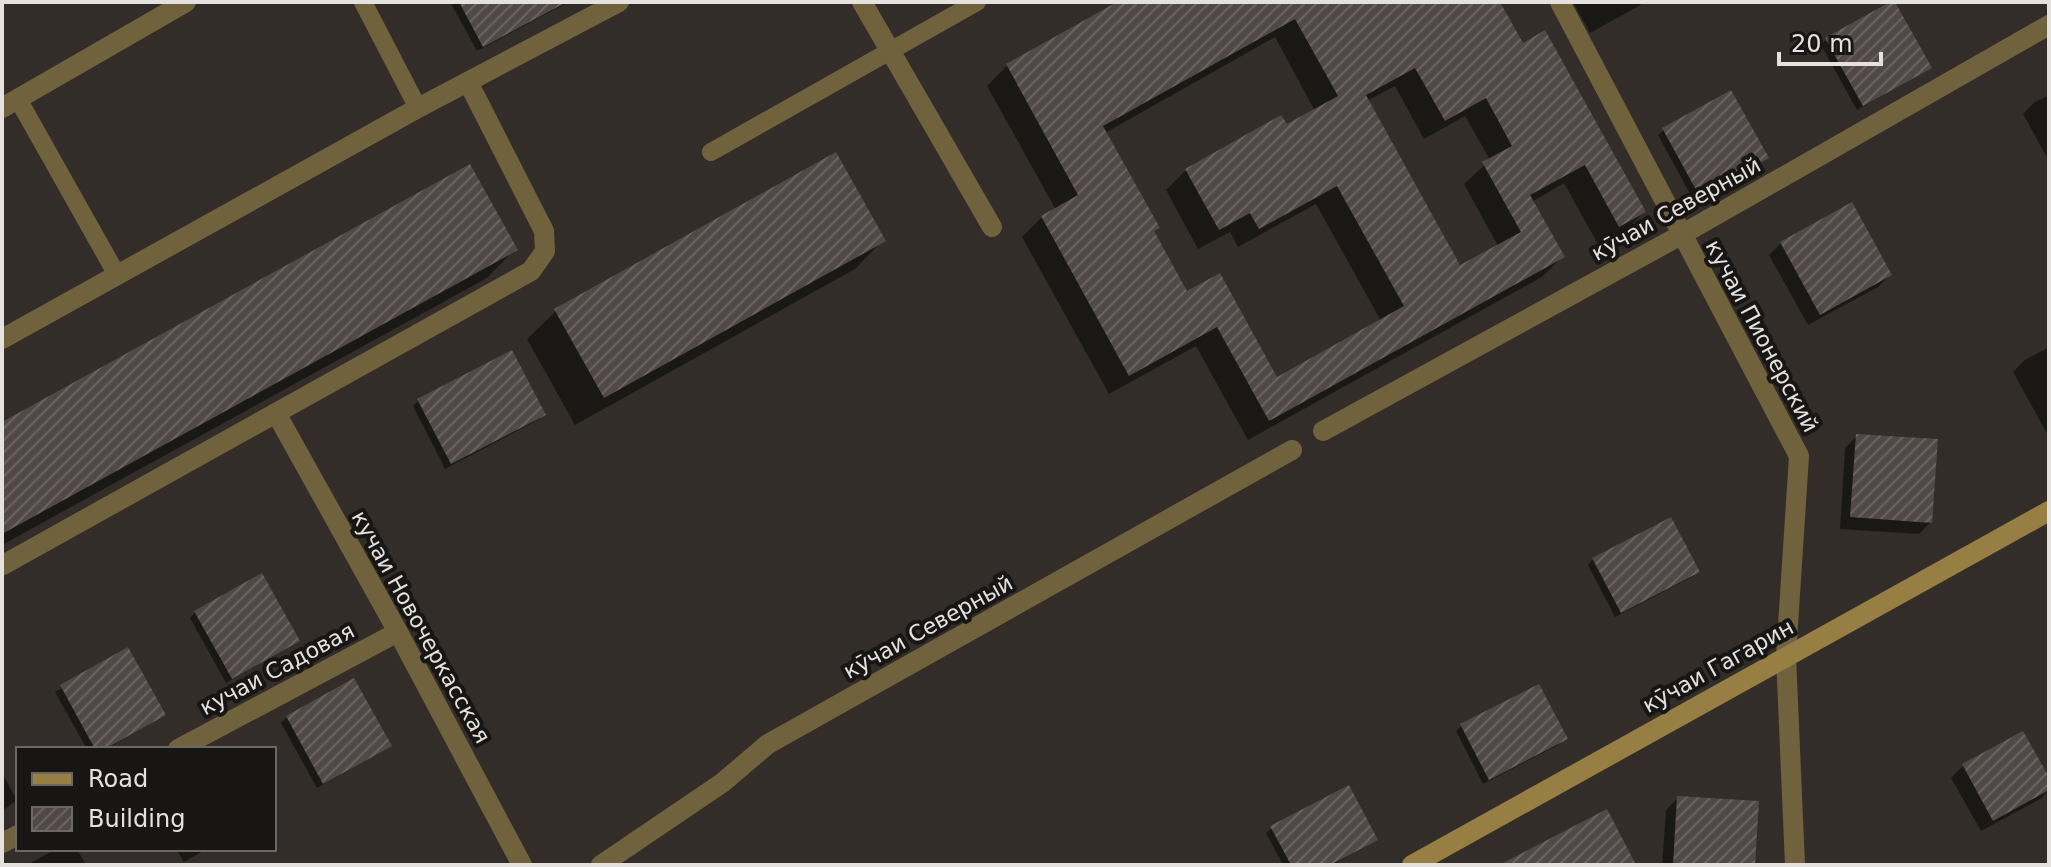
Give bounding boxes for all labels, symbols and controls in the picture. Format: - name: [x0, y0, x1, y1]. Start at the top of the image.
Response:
- scale bar: [1779, 16, 1881, 66]
- text: 20 m: [1791, 30, 1853, 58]
- street label: кӯчаи Северный: [1587, 152, 1765, 266]
- street label: кучаи Пионерский: [1701, 236, 1823, 436]
- street label: кучаи Новочеркасская: [347, 506, 495, 748]
- street label: кӯчаи Северный: [839, 570, 1017, 684]
- street label: кӯчаи Гагарин: [1638, 614, 1798, 718]
- street label: кучаи Садовая: [196, 618, 358, 720]
- legend: [16, 747, 276, 851]
- text: Road: [88, 765, 148, 793]
- text: Building: [88, 805, 185, 833]

